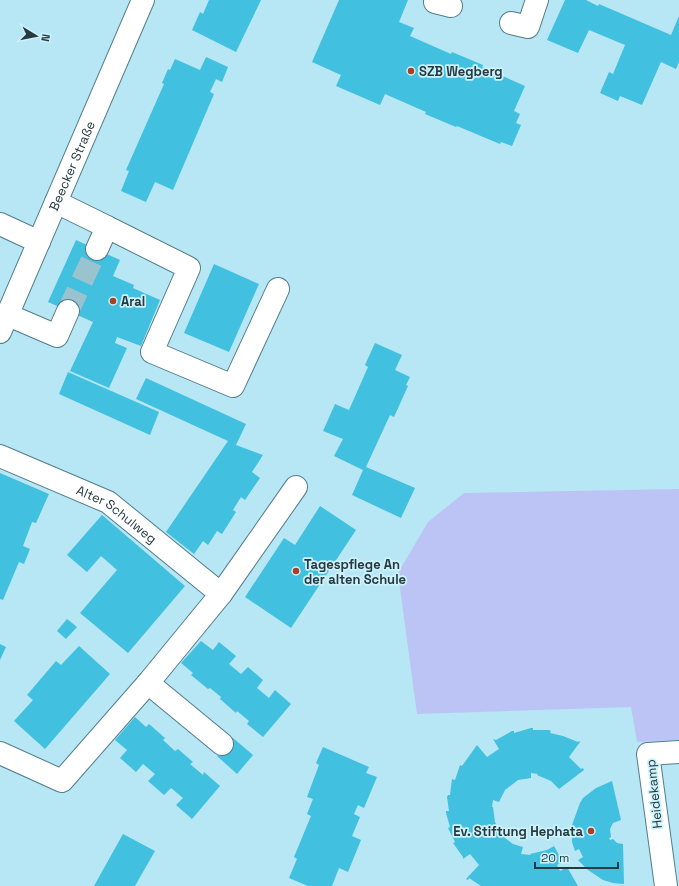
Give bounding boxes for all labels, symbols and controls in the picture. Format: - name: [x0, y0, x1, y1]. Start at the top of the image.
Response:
- north arrow: [16, 16, 56, 56]
- text: N: [38, 33, 53, 43]
- place label: SZB Wegberg: [419, 63, 503, 80]
- marker: SZB Wegberg: [406, 66, 416, 76]
- street label: Beecker Straße: [45, 118, 98, 213]
- place label: Aral: [121, 293, 145, 310]
- marker: Aral: [108, 296, 118, 306]
- street label: Alter Schulweg: [74, 481, 160, 547]
- place label: Tagespflege An der alten Schule: [304, 556, 406, 588]
- marker: Tagespflege An der alten Schule: [291, 566, 301, 576]
- street label: Heidekamp: [642, 759, 666, 829]
- place label: Ev. Stiftung Hephata: [453, 823, 583, 840]
- marker: Ev. Stiftung Hephata: [586, 826, 596, 836]
- scale bar: [535, 844, 618, 870]
- text: 20 m: [541, 850, 569, 866]

